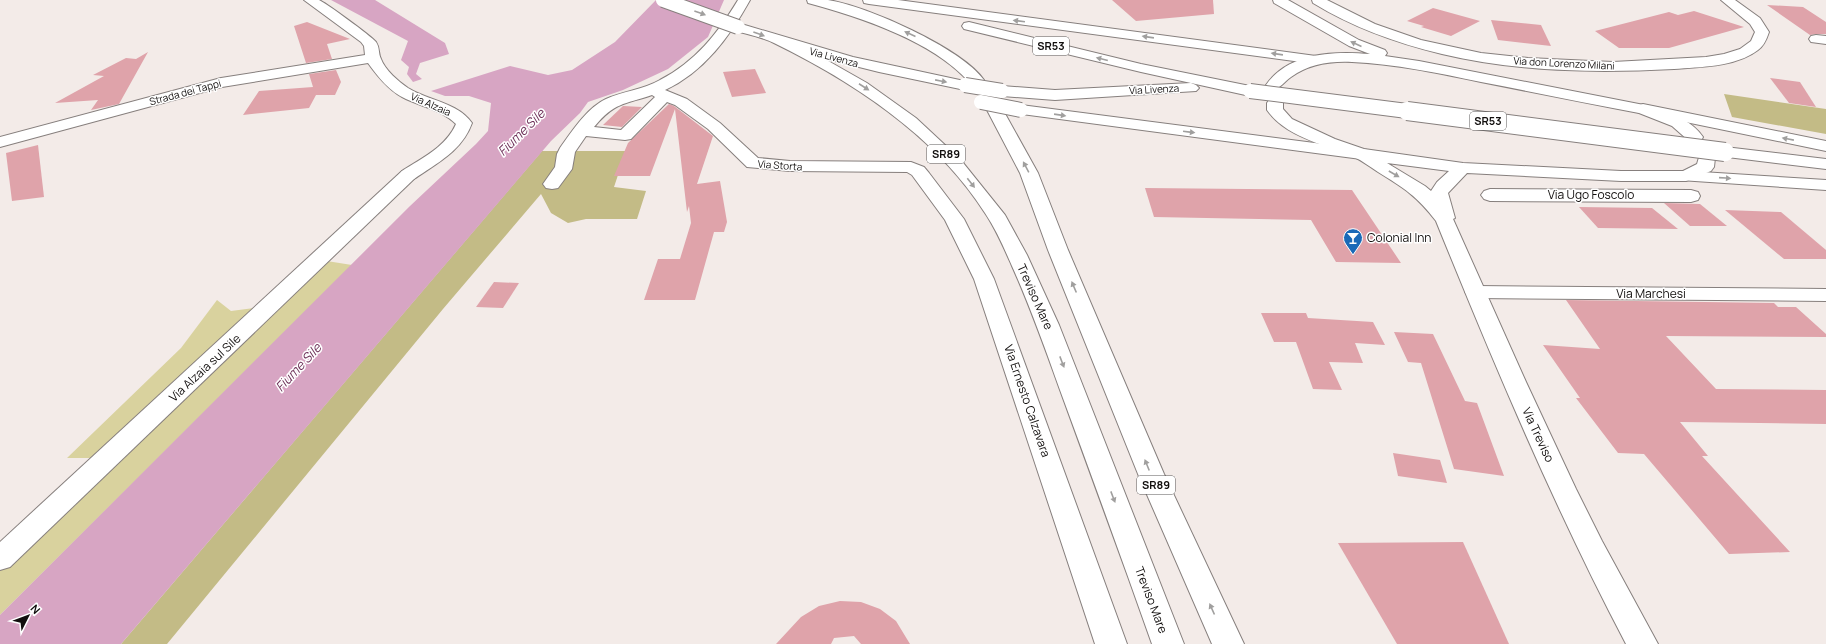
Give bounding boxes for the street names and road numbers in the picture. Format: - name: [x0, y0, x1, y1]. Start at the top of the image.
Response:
- road number: SR53: [1033, 37, 1069, 55]
- street label: Via Livenza: [808, 44, 860, 70]
- street label: Via don Lorenzo Milani: [1513, 53, 1615, 73]
- street label: Strada dei Tappi: [148, 76, 222, 108]
- street label: Via Livenza: [1129, 81, 1179, 97]
- street label: Via Alzaia: [409, 89, 453, 119]
- road number: SR53: [1470, 112, 1506, 130]
- road number: SR89: [927, 145, 965, 163]
- street label: Via Storta: [757, 156, 803, 174]
- street label: Via Ugo Foscolo: [1548, 186, 1634, 203]
- street label: Treviso Mare: [1013, 261, 1058, 332]
- street label: Via Marchesi: [1616, 285, 1686, 302]
- street label: Via Alzaia sul Sile: [165, 330, 244, 405]
- street label: Via Ernesto Calzavara: [1000, 342, 1055, 459]
- street label: Via Treviso: [1518, 405, 1559, 465]
- road number: SR89: [1137, 476, 1175, 494]
- street label: Treviso Mare: [1131, 564, 1172, 636]

